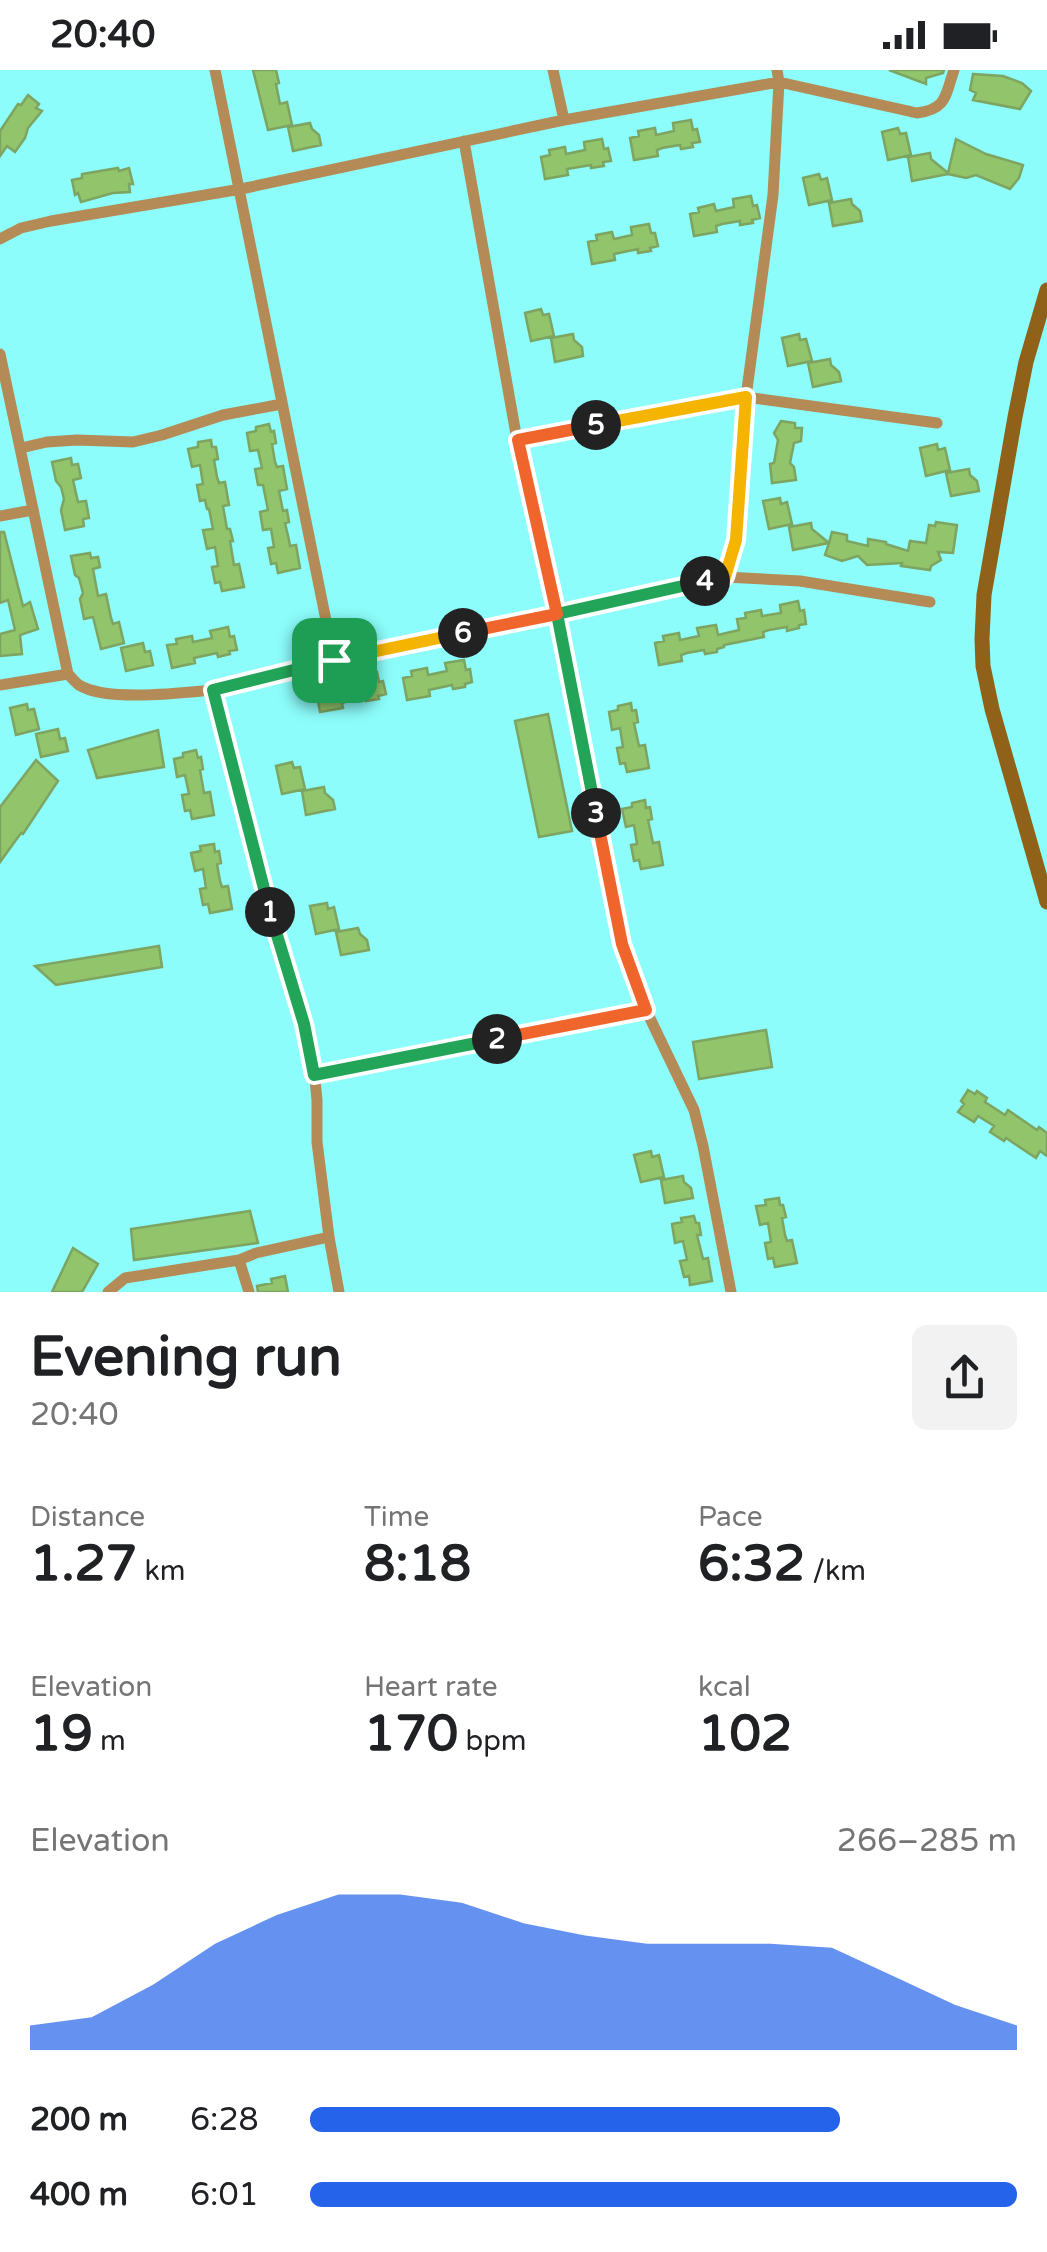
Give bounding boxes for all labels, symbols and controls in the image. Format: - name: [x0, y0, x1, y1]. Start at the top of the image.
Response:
- text: 20:40: [50, 12, 155, 58]
- pin: 5: [571, 400, 621, 450]
- text: 5: [587, 408, 605, 442]
- pin: 4: [680, 556, 730, 606]
- text: 4: [696, 564, 714, 598]
- pin: 6: [438, 608, 488, 658]
- text: 6: [454, 616, 472, 650]
- pin: [292, 618, 377, 703]
- icon: arrive: [307, 633, 362, 688]
- pin: 3: [571, 788, 621, 838]
- text: 3: [587, 796, 605, 830]
- pin: 1: [245, 887, 295, 937]
- text: 1: [261, 895, 279, 929]
- pin: 2: [472, 1014, 522, 1064]
- text: 2: [488, 1022, 506, 1056]
- text: Evening run: [30, 1325, 342, 1391]
- button: share: [912, 1325, 1017, 1430]
- text: 20:40: [30, 1396, 119, 1434]
- text: Distance: [30, 1500, 145, 1534]
- text: Time: [364, 1500, 429, 1534]
- text: Pace: [698, 1500, 762, 1534]
- text: 1.27: [30, 1534, 137, 1594]
- text: 8:18: [364, 1534, 471, 1594]
- text: 6:32: [698, 1534, 805, 1594]
- text: km: [137, 1554, 185, 1588]
- text: /km: [805, 1554, 866, 1588]
- text: Elevation: [30, 1670, 152, 1704]
- text: Heart rate: [364, 1670, 498, 1704]
- text: kcal: [698, 1670, 751, 1704]
- text: 19: [30, 1704, 93, 1764]
- text: 170: [364, 1704, 458, 1764]
- text: 102: [698, 1704, 792, 1764]
- text: m: [93, 1724, 126, 1758]
- text: bpm: [458, 1724, 527, 1758]
- text: Elevation: [30, 1822, 170, 1860]
- text: 266–285 m: [837, 1822, 1017, 1860]
- text: 200 m: [30, 2101, 128, 2139]
- text: 6:28: [190, 2101, 259, 2139]
- text: 400 m: [30, 2176, 128, 2214]
- text: 6:01: [190, 2176, 259, 2214]

